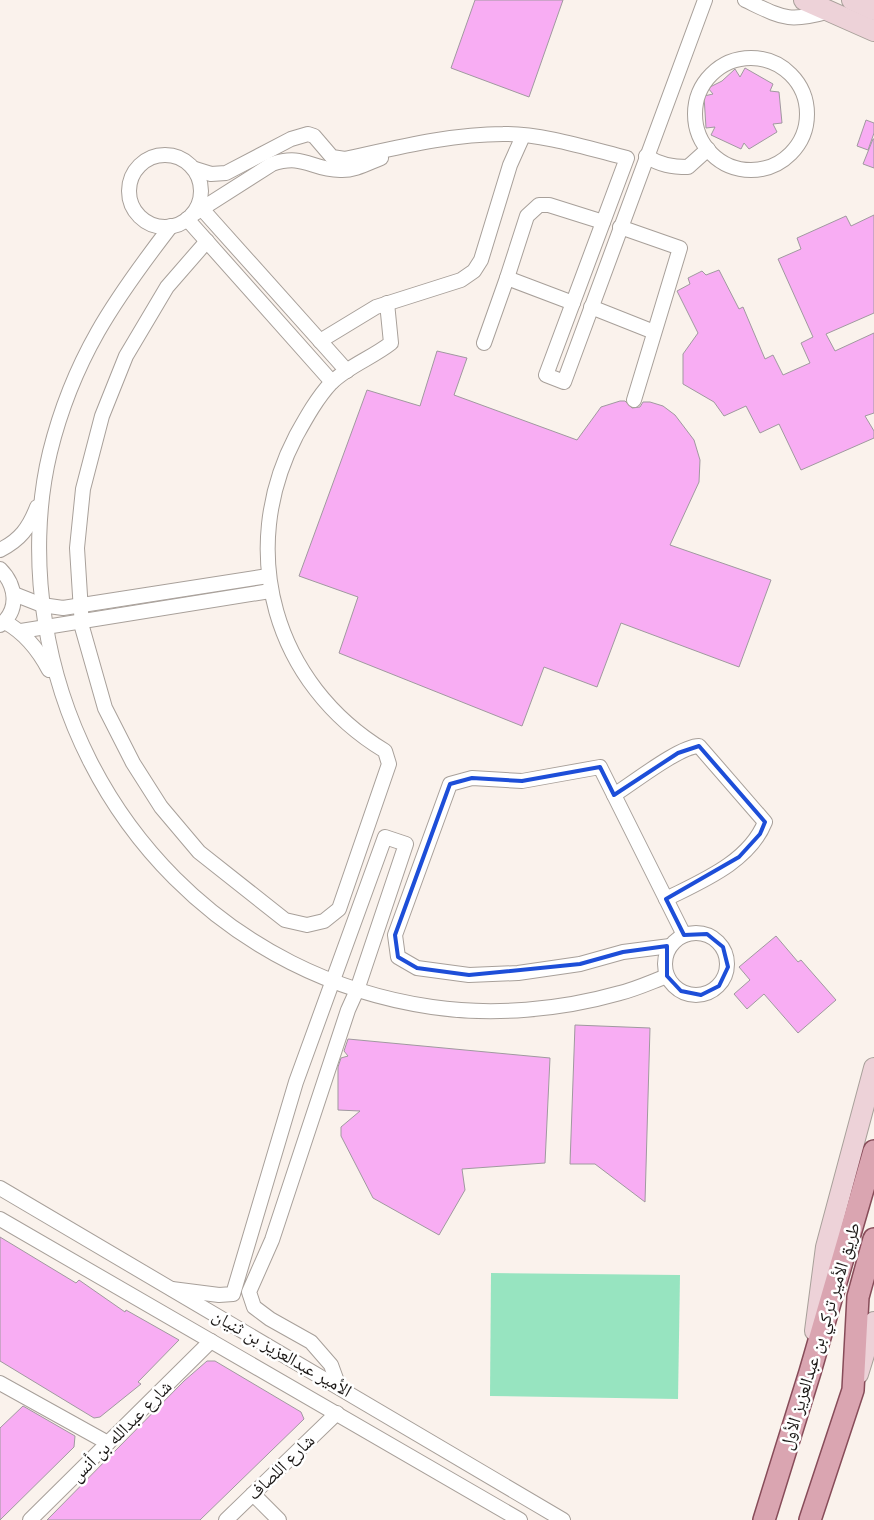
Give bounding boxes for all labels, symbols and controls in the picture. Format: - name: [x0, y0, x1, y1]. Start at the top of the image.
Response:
- street label: طريق الأمير تركي بن عبدالعزيز الأول: [774, 1219, 869, 1453]
- street label: الأمير عبدالعزيز بن ثنيان: [208, 1303, 356, 1402]
- street label: شارع عبدالله بن أنس: [65, 1375, 176, 1486]
- street label: شارع اللصاف: [242, 1429, 319, 1505]

